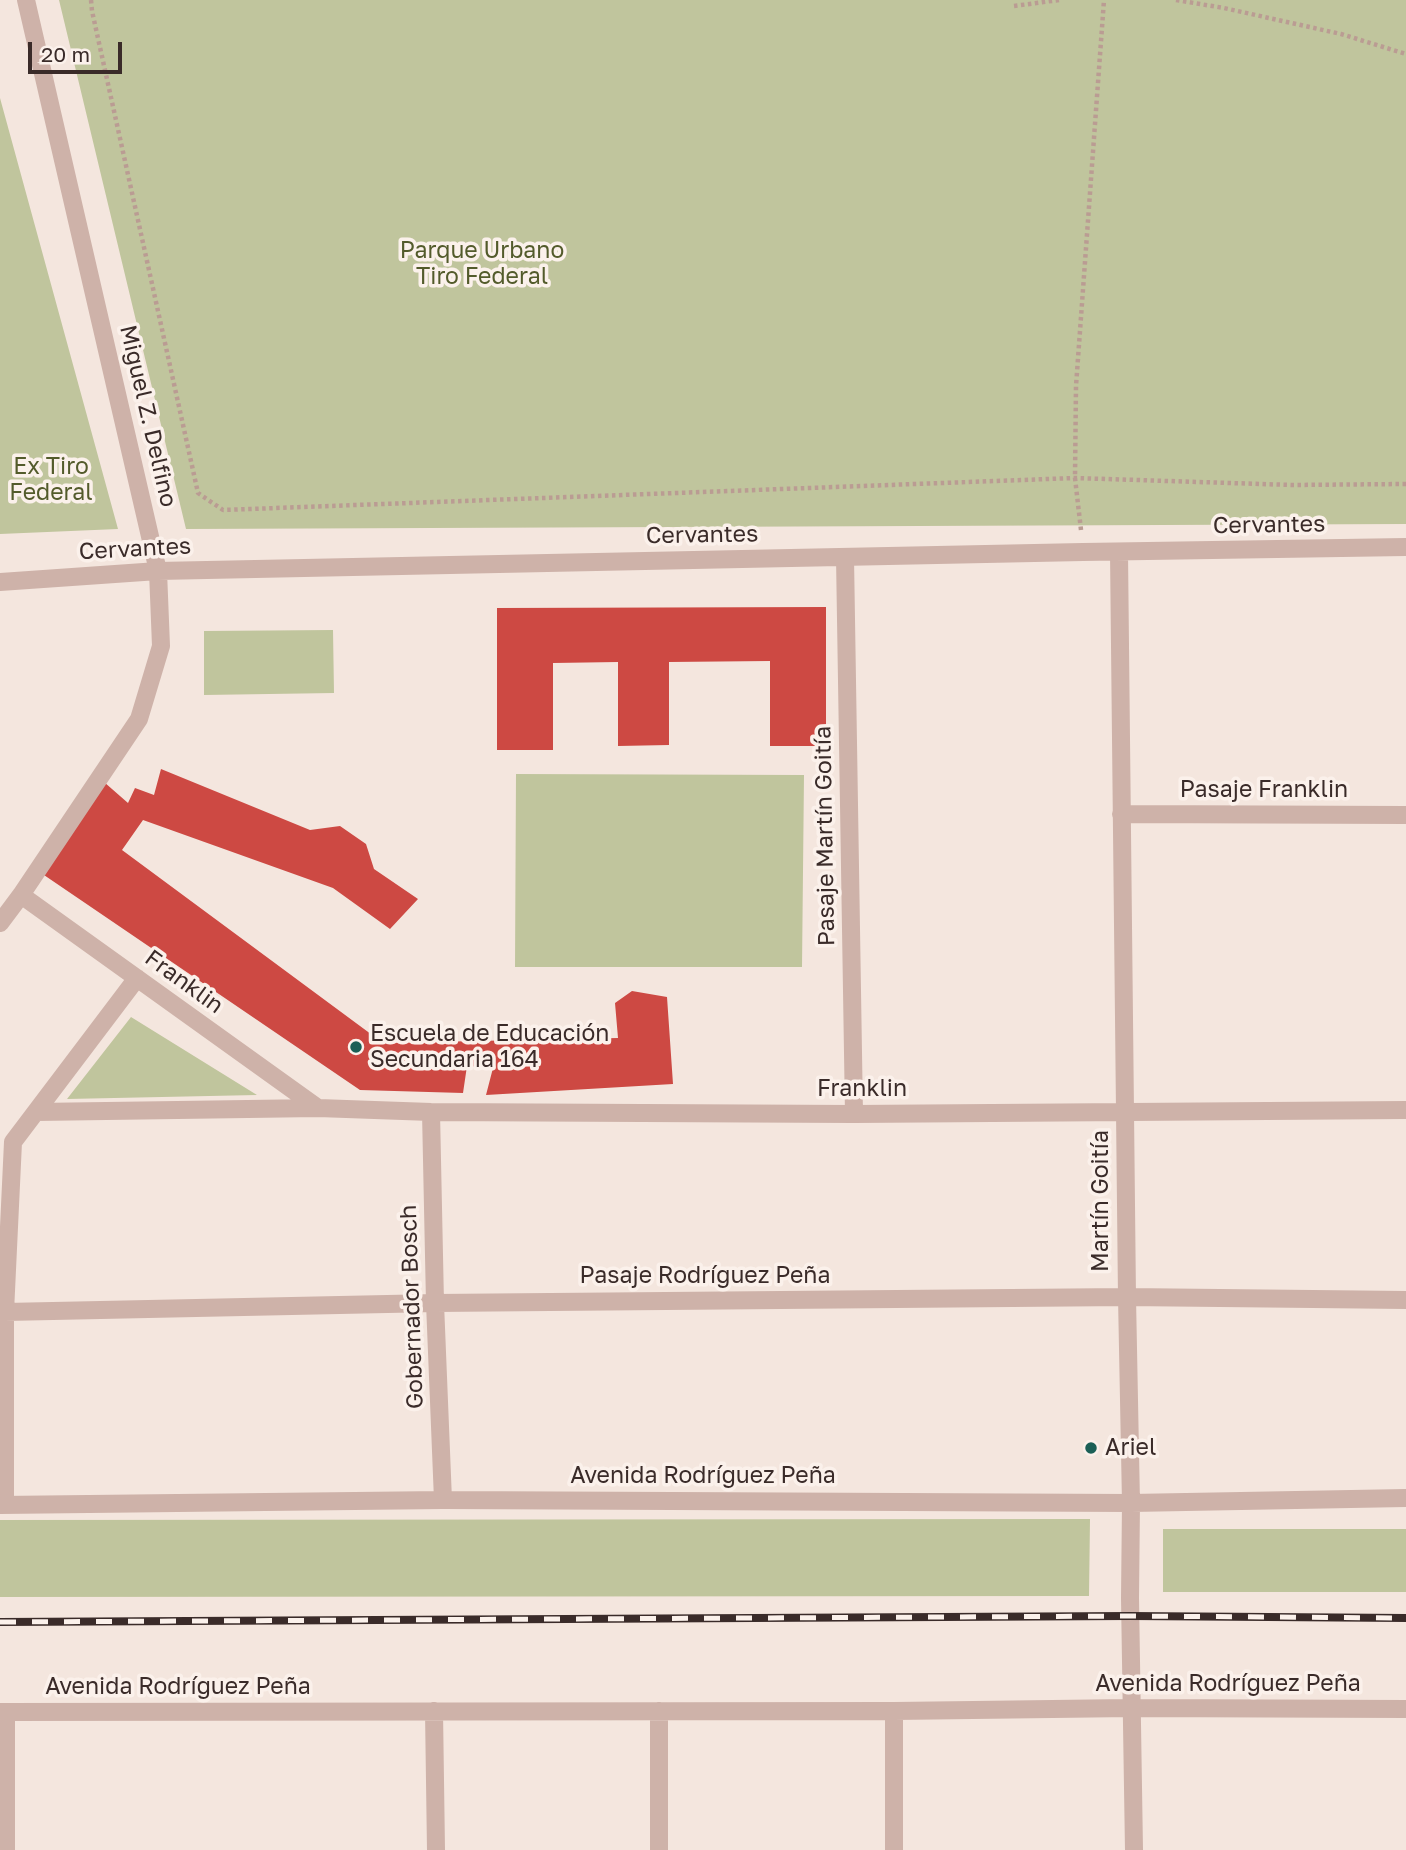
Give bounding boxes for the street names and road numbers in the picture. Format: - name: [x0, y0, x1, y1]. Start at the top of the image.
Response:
- street label: Miguel Z. Delfino: [114, 322, 182, 510]
- street label: Cervantes: [1213, 510, 1325, 540]
- street label: Cervantes: [646, 520, 758, 550]
- street label: Cervantes: [78, 532, 192, 566]
- street label: Pasaje Martín Goitía: [809, 726, 841, 946]
- street label: Pasaje Franklin: [1180, 776, 1348, 804]
- street label: Franklin: [139, 944, 229, 1020]
- street label: Franklin: [817, 1075, 907, 1103]
- street label: Martín Goitía: [1087, 1130, 1115, 1272]
- street label: Gobernador Bosch: [395, 1204, 429, 1410]
- street label: Pasaje Rodríguez Peña: [580, 1262, 830, 1290]
- street label: Avenida Rodríguez Peña: [570, 1462, 836, 1490]
- street label: Avenida Rodríguez Peña: [1095, 1670, 1361, 1698]
- street label: Avenida Rodríguez Peña: [45, 1673, 311, 1701]

